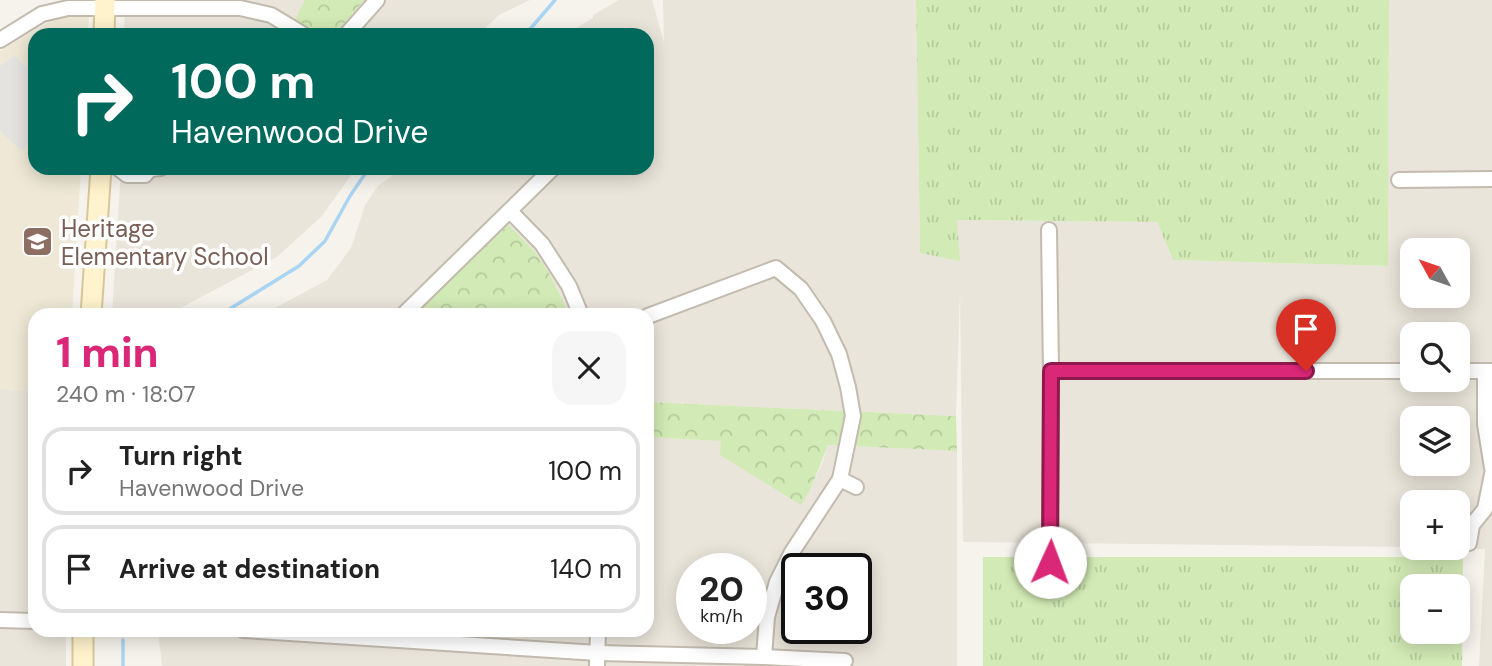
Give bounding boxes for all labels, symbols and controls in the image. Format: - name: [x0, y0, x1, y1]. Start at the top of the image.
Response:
- text: 100 m: [171, 49, 315, 113]
- icon: right: [56, 56, 147, 147]
- text: Havenwood Drive: [171, 111, 428, 153]
- place label: Heritage Elementary School: [61, 213, 269, 272]
- school or university icon: Heritage Elementary School: [21, 225, 55, 259]
- north arrow: [1400, 238, 1470, 308]
- map controls: [1400, 238, 1470, 644]
- pin: [1276, 299, 1336, 371]
- icon: arrive: [1287, 310, 1325, 348]
- button: search: [1400, 322, 1470, 392]
- text: 1 min: [56, 325, 159, 380]
- button: close: [552, 331, 626, 405]
- text: 240 m · 18:07: [56, 379, 195, 409]
- button: layers: [1400, 406, 1470, 476]
- text: Turn right: [119, 439, 243, 473]
- icon: right: [60, 452, 98, 490]
- text: 100 m: [548, 454, 622, 488]
- text: Havenwood Drive: [119, 473, 304, 503]
- button: +: [1400, 490, 1470, 560]
- position arrow: [1013, 525, 1087, 599]
- icon: arrive: [60, 550, 98, 588]
- text: Arrive at destination: [119, 552, 380, 586]
- text: 140 m: [550, 552, 622, 586]
- speed limit sign: 30: [781, 553, 872, 644]
- text: 20: [699, 566, 744, 612]
- button: −: [1400, 574, 1470, 644]
- text: km/h: [700, 604, 743, 628]

